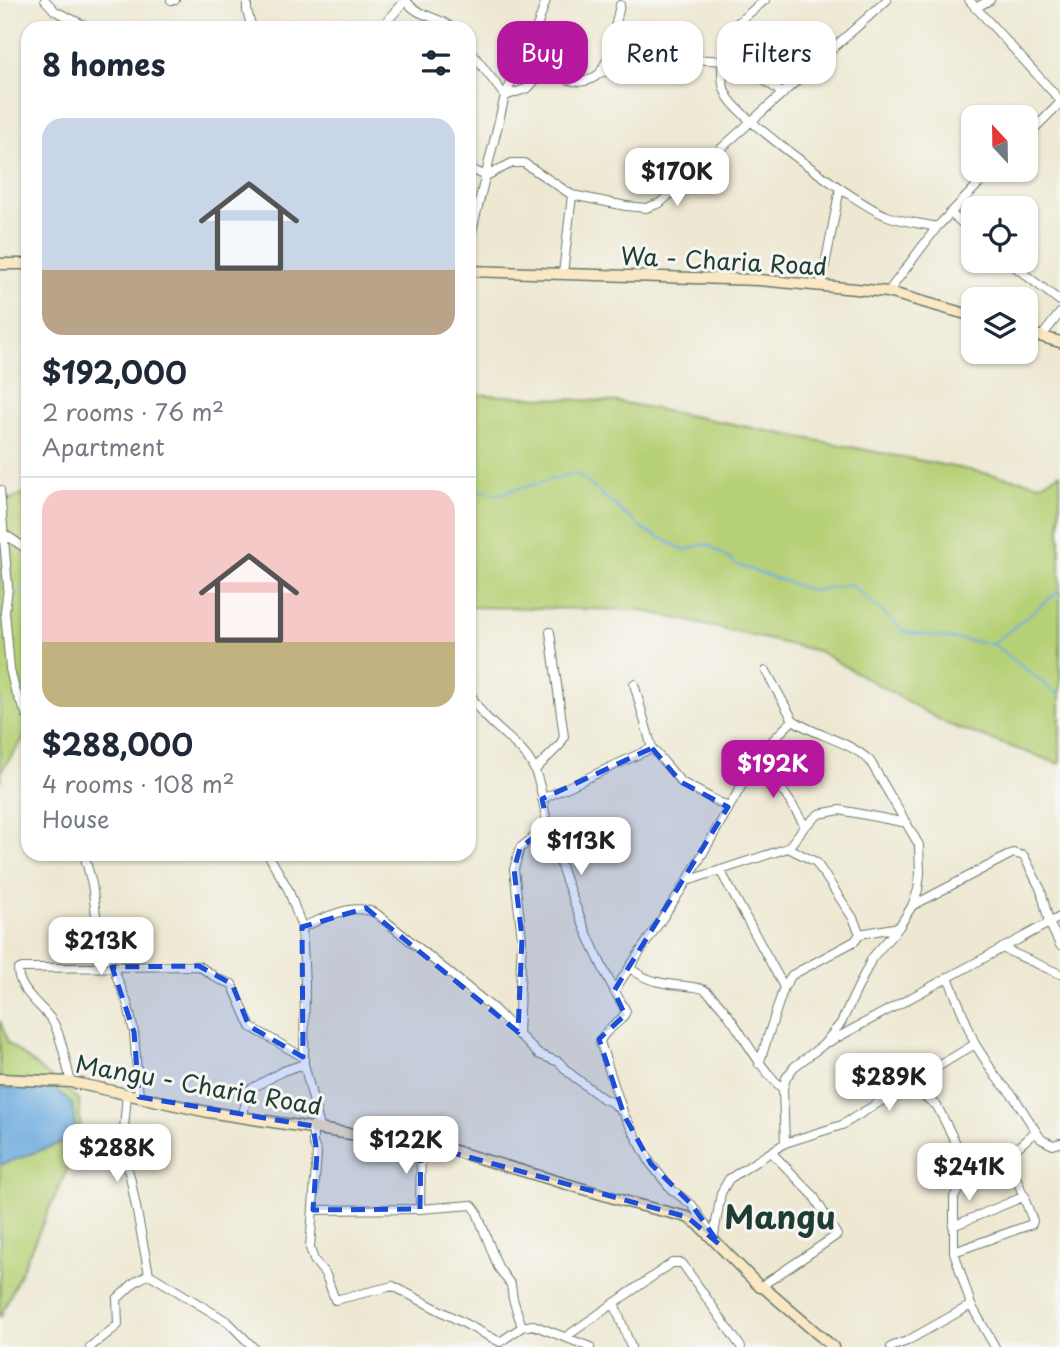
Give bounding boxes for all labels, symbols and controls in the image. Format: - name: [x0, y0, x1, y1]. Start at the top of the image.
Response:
- chip: Buy: [497, 21, 588, 84]
- chip: Rent: [602, 21, 703, 84]
- chip: Filters: [717, 21, 836, 84]
- text: 8 homes: [42, 41, 165, 86]
- icon: filters: [417, 44, 455, 82]
- north arrow: [961, 105, 1038, 182]
- map controls: [961, 105, 1038, 364]
- pin: $170K: [628, 148, 726, 208]
- text: $170K: [641, 153, 713, 188]
- icon: home: [186, 163, 312, 289]
- button: locate: [961, 196, 1038, 273]
- street label: Wa - Charia Road: [620, 237, 828, 283]
- button: layers: [961, 287, 1038, 364]
- text: $192,000: [42, 349, 187, 394]
- text: 2 rooms · 76 m²: [42, 394, 224, 429]
- text: Apartment: [42, 429, 165, 464]
- icon: home: [186, 535, 312, 661]
- text: $288,000: [42, 721, 193, 766]
- pin: $192K: [724, 740, 822, 800]
- text: $192K: [737, 745, 809, 780]
- text: 4 rooms · 108 m²: [42, 766, 235, 801]
- text: House: [42, 801, 109, 836]
- pin: $113K: [532, 818, 630, 877]
- text: $113K: [547, 822, 615, 857]
- pin: $213K: [52, 918, 150, 977]
- text: $213K: [65, 922, 137, 957]
- street label: Mangu - Charia Road: [73, 1045, 325, 1123]
- pin: $289K: [840, 1054, 938, 1113]
- text: $289K: [851, 1058, 927, 1093]
- pin: $122K: [357, 1116, 455, 1176]
- text: $122K: [369, 1121, 443, 1156]
- pin: $288K: [68, 1124, 166, 1184]
- text: $288K: [79, 1129, 155, 1164]
- pin: $241K: [920, 1144, 1018, 1203]
- text: $241K: [933, 1148, 1005, 1183]
- district label: Mangu: [724, 1192, 836, 1240]

